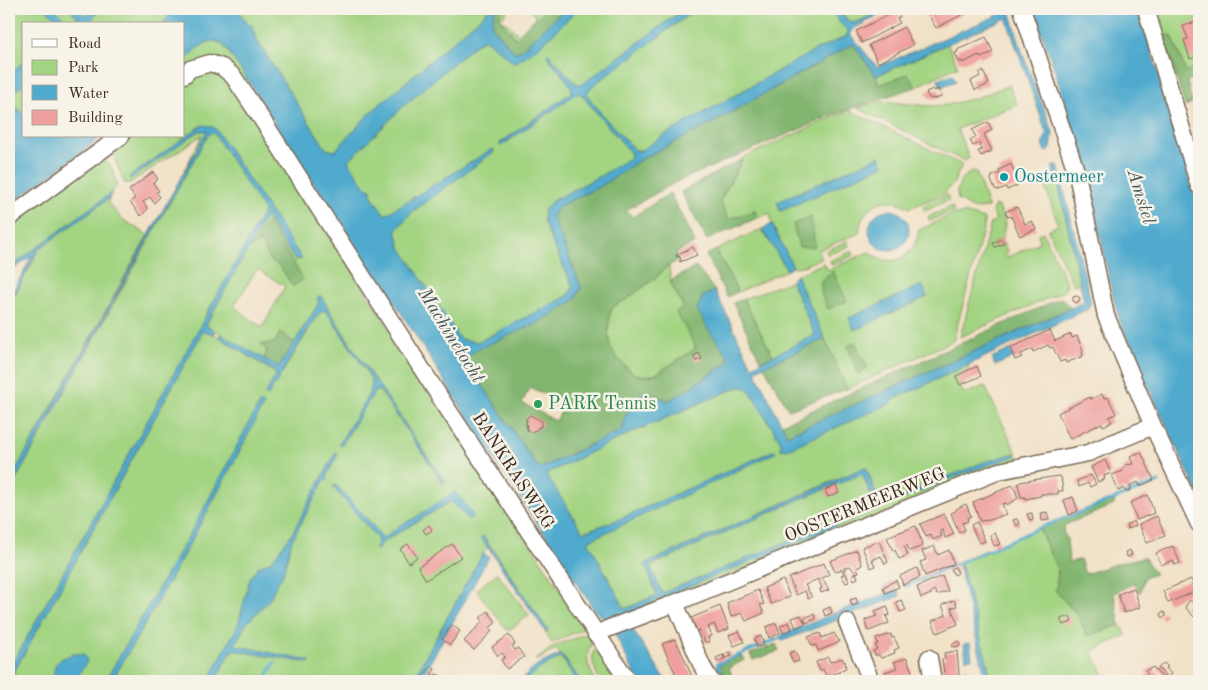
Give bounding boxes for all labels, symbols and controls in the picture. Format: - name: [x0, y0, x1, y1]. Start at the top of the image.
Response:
- legend: [22, 22, 185, 138]
- text: Road: [68, 37, 102, 52]
- text: Park: [68, 61, 99, 76]
- text: Water: [68, 87, 109, 102]
- text: Building: [68, 111, 123, 126]
- water label: Amstel: [1122, 166, 1157, 227]
- place label: Oostermeer: [1014, 168, 1104, 186]
- marker: Oostermeer: [998, 171, 1010, 183]
- water label: Machinetocht: [413, 284, 487, 388]
- place label: PARK Tennis: [548, 395, 656, 413]
- marker: PARK Tennis: [532, 398, 544, 410]
- street label: BANKRASWEG: [469, 409, 557, 533]
- street label: OOSTERMEERWEG: [782, 464, 948, 546]

